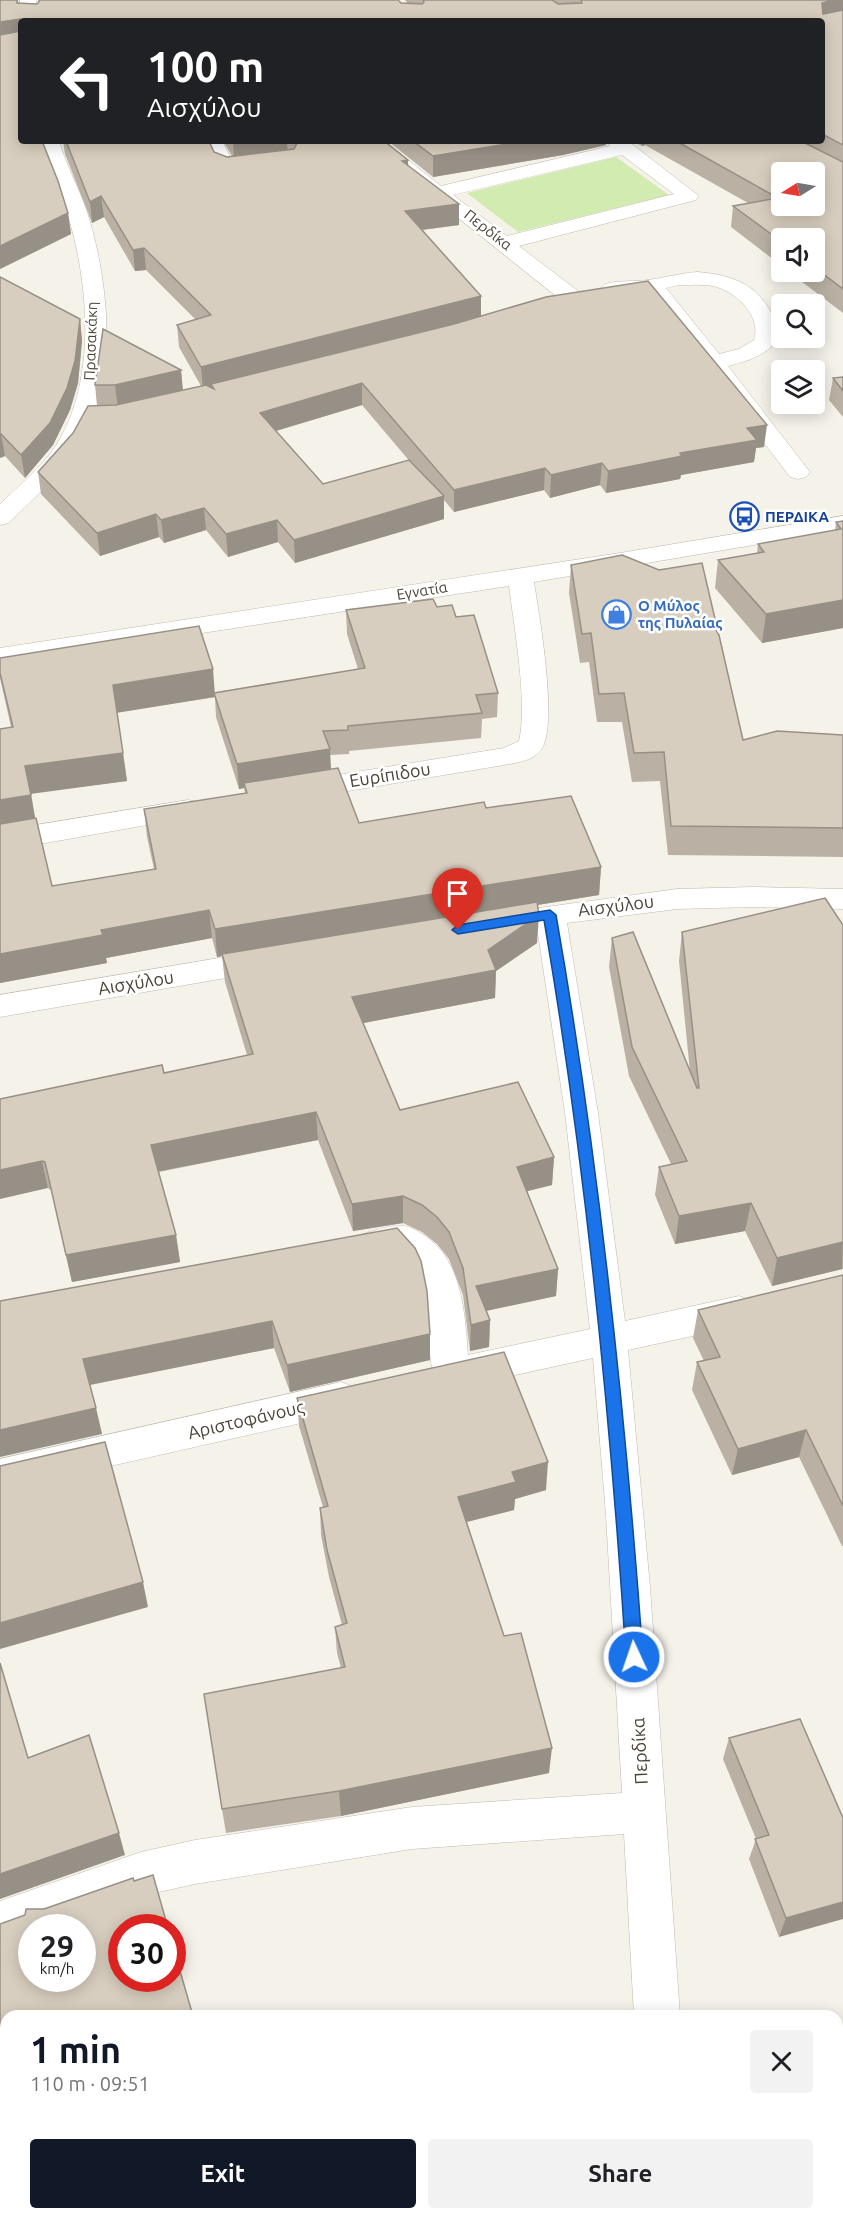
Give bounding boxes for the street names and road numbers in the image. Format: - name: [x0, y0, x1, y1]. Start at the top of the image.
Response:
- street label: Περδίκα: [461, 206, 516, 254]
- street label: Πρασακάκη: [81, 301, 100, 381]
- street label: Εγνατία: [395, 578, 449, 603]
- street label: Ευρίπιδου: [348, 758, 432, 790]
- street label: Αισχύλου: [577, 890, 655, 920]
- street label: Αισχύλου: [96, 966, 175, 998]
- street label: Αριστοφάνους: [186, 1396, 306, 1443]
- street label: Περδίκα: [627, 1717, 651, 1785]

